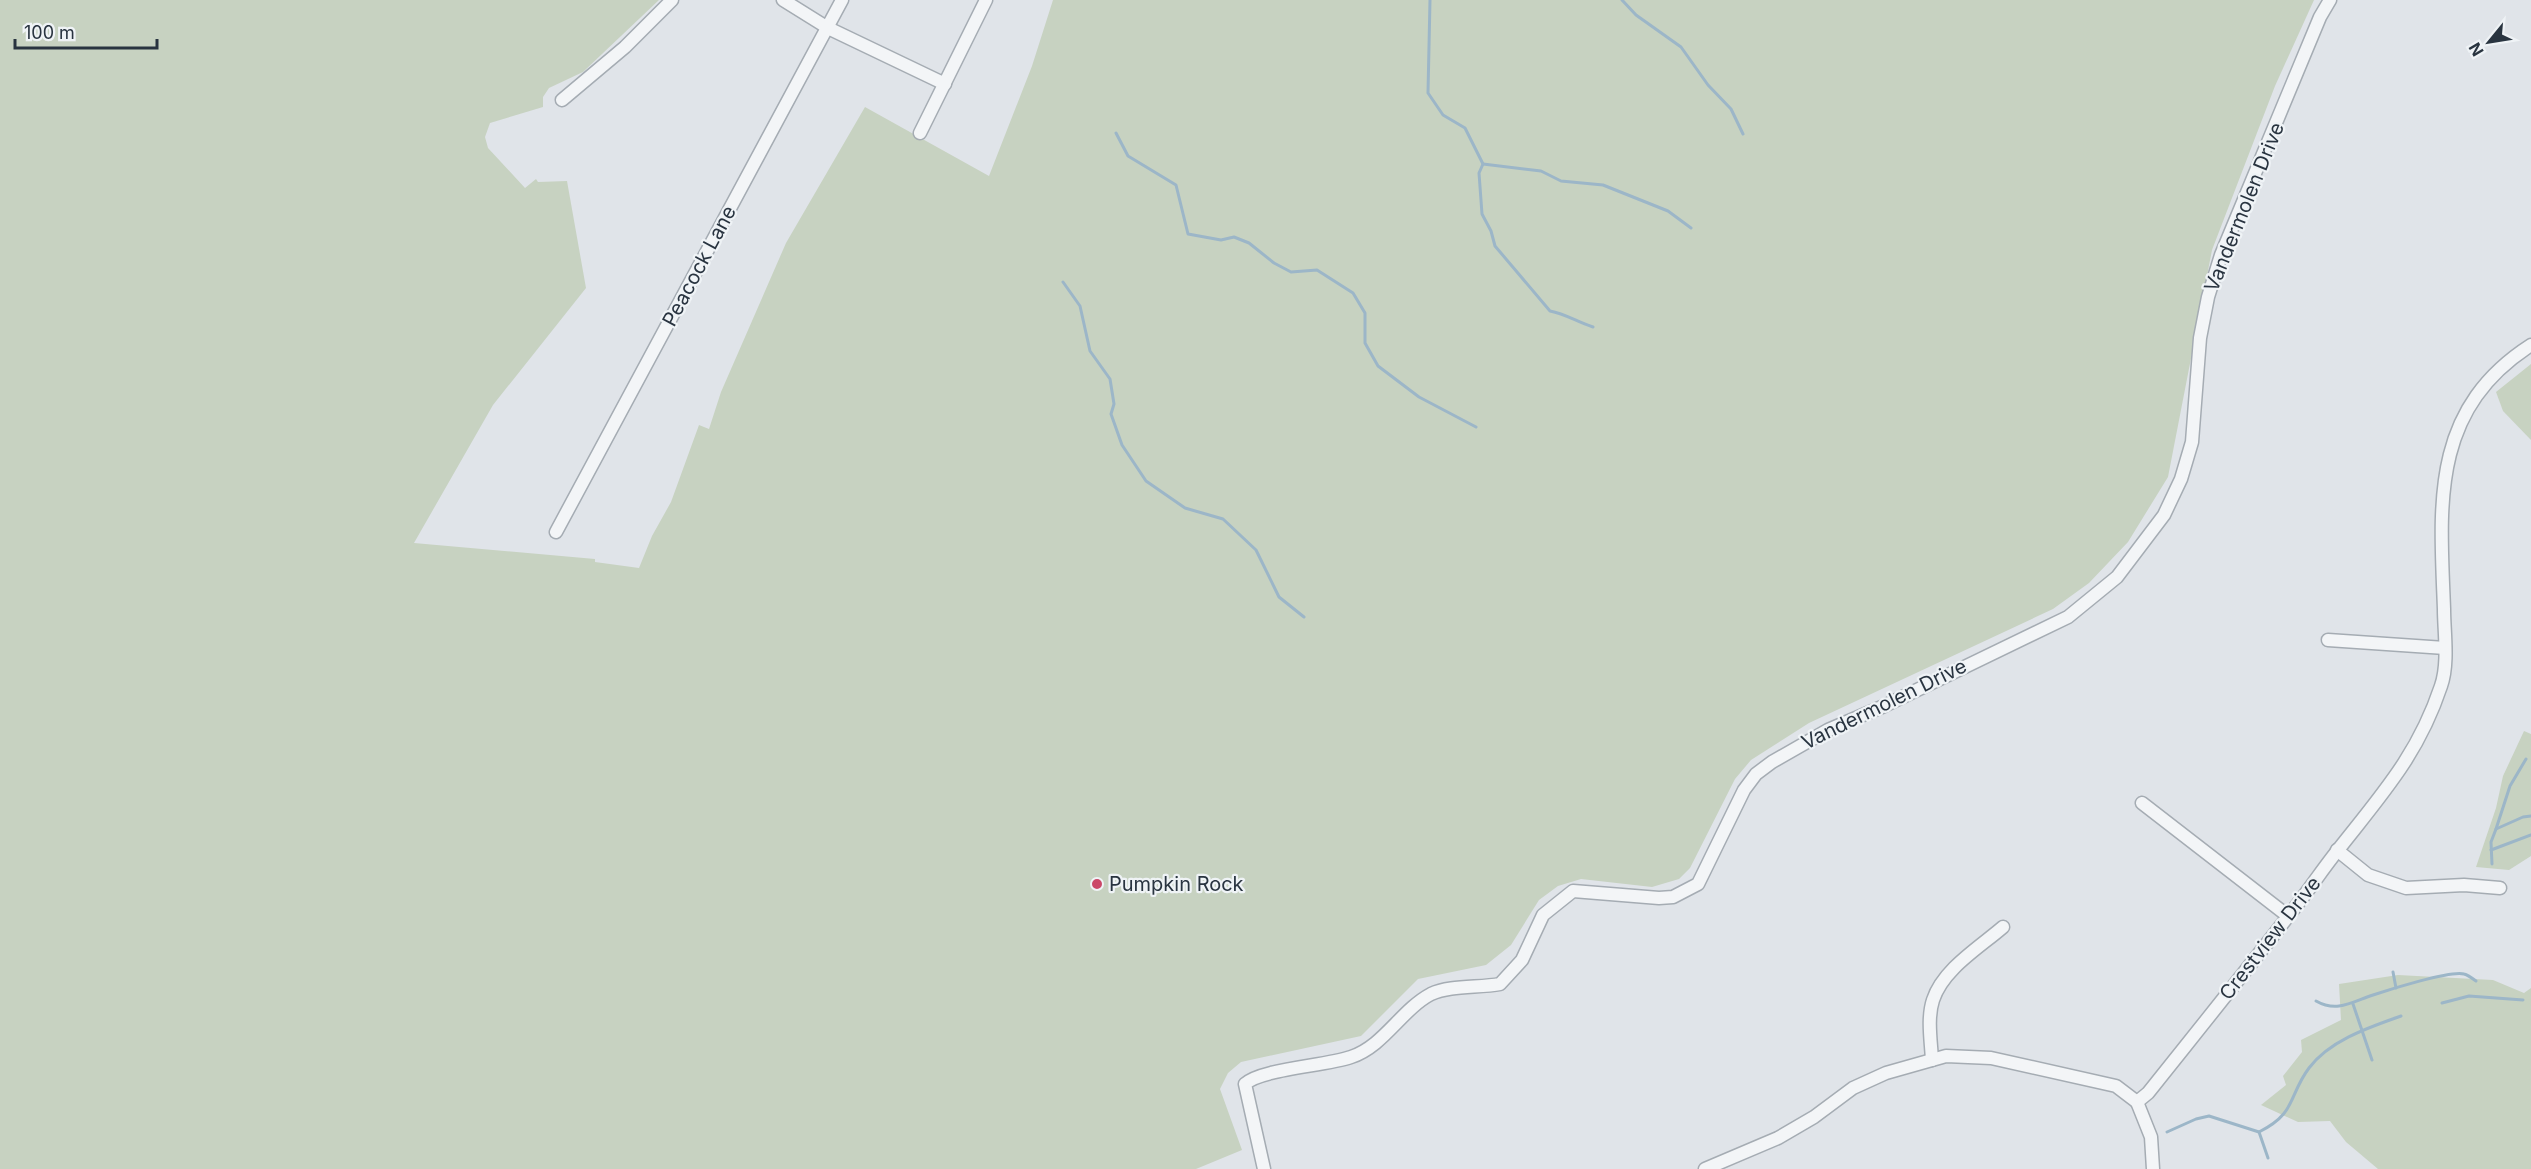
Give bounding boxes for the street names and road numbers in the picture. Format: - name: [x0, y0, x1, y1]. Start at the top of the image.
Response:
- street label: Vandermolen Drive: [2199, 119, 2289, 295]
- street label: Peacock Lane: [657, 202, 741, 330]
- street label: Vandermolen Drive: [1798, 654, 1970, 754]
- street label: Crestview Drive: [2214, 872, 2326, 1004]

